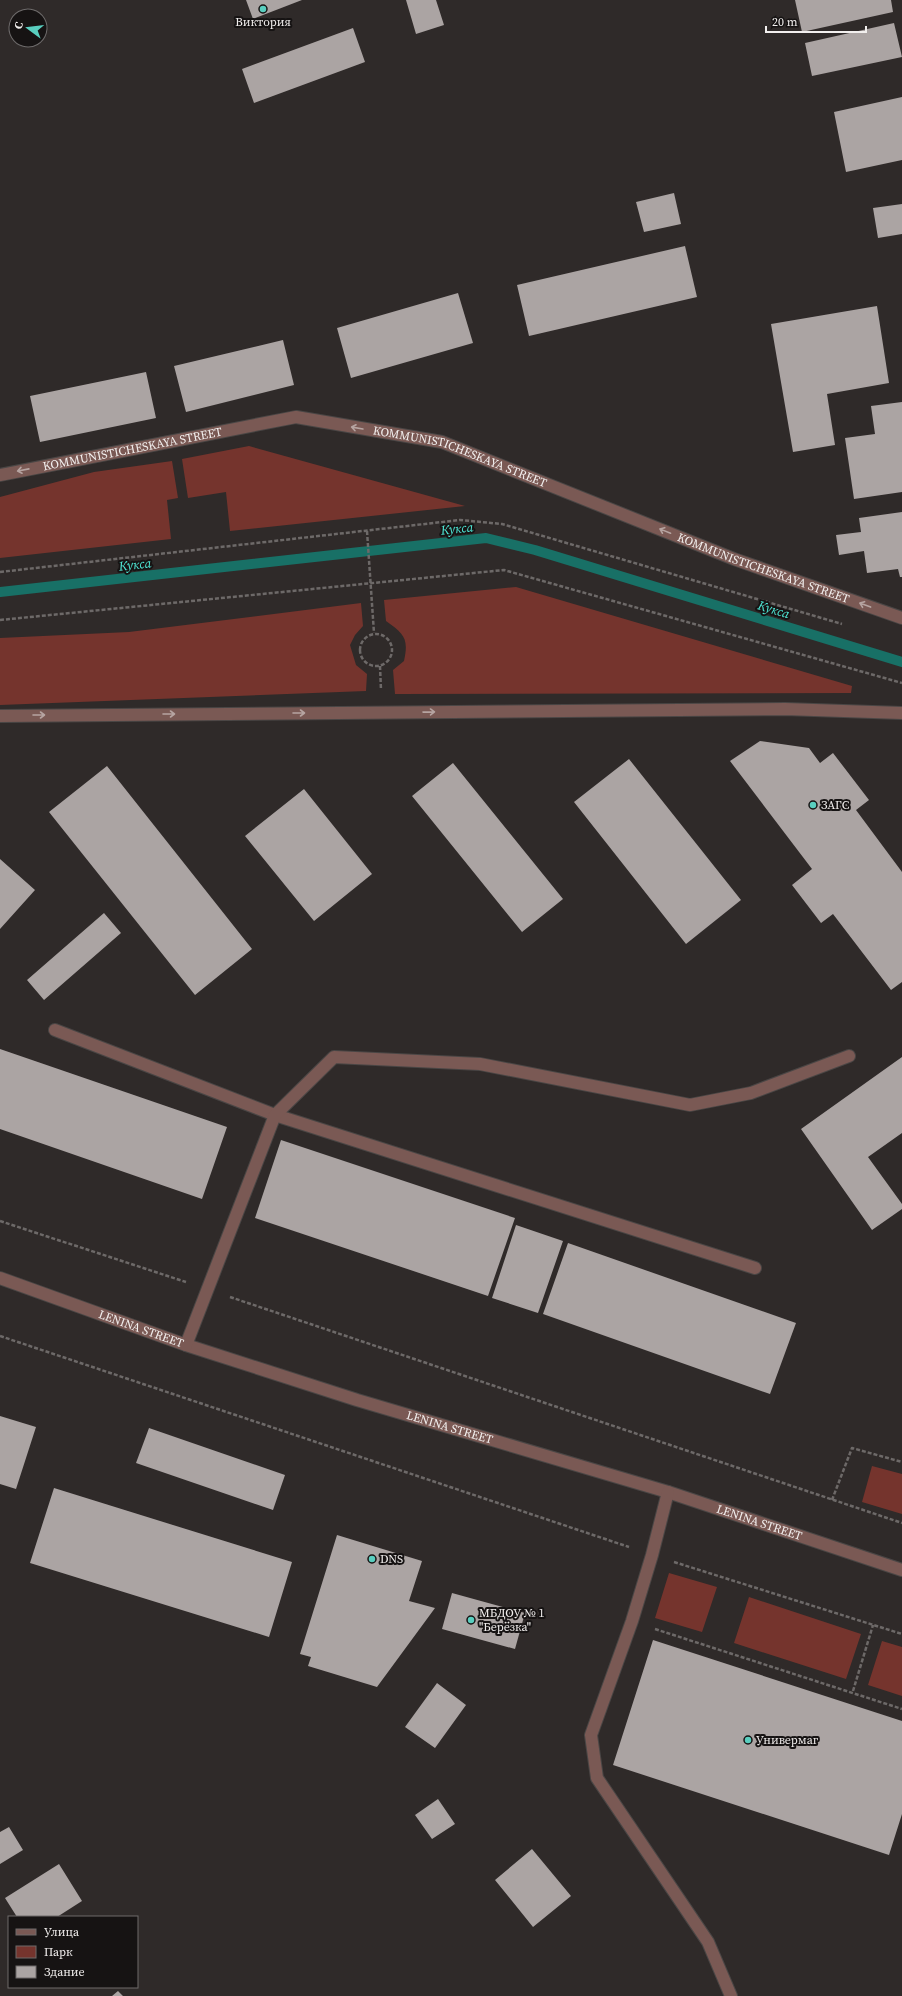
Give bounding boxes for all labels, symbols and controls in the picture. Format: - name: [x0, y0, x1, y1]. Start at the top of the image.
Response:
- marker: Виктория: [258, 4, 268, 14]
- north arrow: [8, 8, 48, 48]
- scale bar: [766, 8, 866, 34]
- place label: Виктория: [235, 14, 291, 30]
- text: 20 m: [772, 14, 798, 30]
- text: С: [11, 20, 27, 31]
- street label: KOMMUNISTICHESKAYA STREET: [372, 422, 550, 492]
- one-way arrow: [351, 423, 364, 431]
- street label: KOMMUNISTICHESKAYA STREET: [42, 424, 224, 474]
- one-way arrow: [17, 467, 30, 475]
- water label: Кукса: [439, 518, 474, 539]
- one-way arrow: [659, 526, 671, 534]
- street label: KOMMUNISTICHESKAYA STREET: [675, 529, 852, 607]
- water label: Кукса: [117, 554, 152, 575]
- water label: Кукса: [755, 596, 792, 622]
- one-way arrow: [859, 601, 872, 608]
- one-way arrow: [422, 708, 435, 716]
- one-way arrow: [292, 709, 305, 717]
- one-way arrow: [162, 710, 175, 718]
- one-way arrow: [32, 711, 45, 719]
- place label: ЗАГС: [821, 797, 850, 813]
- marker: ЗАГС: [808, 800, 818, 810]
- street label: LENINA STREET: [96, 1306, 187, 1352]
- street label: LENINA STREET: [405, 1407, 495, 1448]
- street label: LENINA STREET: [715, 1501, 805, 1544]
- place label: DNS: [380, 1551, 403, 1567]
- marker: DNS: [367, 1554, 377, 1564]
- place label: МБДОУ № 1 "Берёзка": [479, 1605, 545, 1635]
- marker: МБДОУ № 1 "Берёзка": [466, 1615, 476, 1625]
- place label: Универмаг: [756, 1732, 819, 1748]
- marker: Универмаг: [743, 1735, 753, 1745]
- legend: [8, 1916, 138, 1988]
- text: Улица: [44, 1924, 80, 1940]
- text: Парк: [44, 1944, 73, 1960]
- text: Здание: [44, 1964, 85, 1980]

